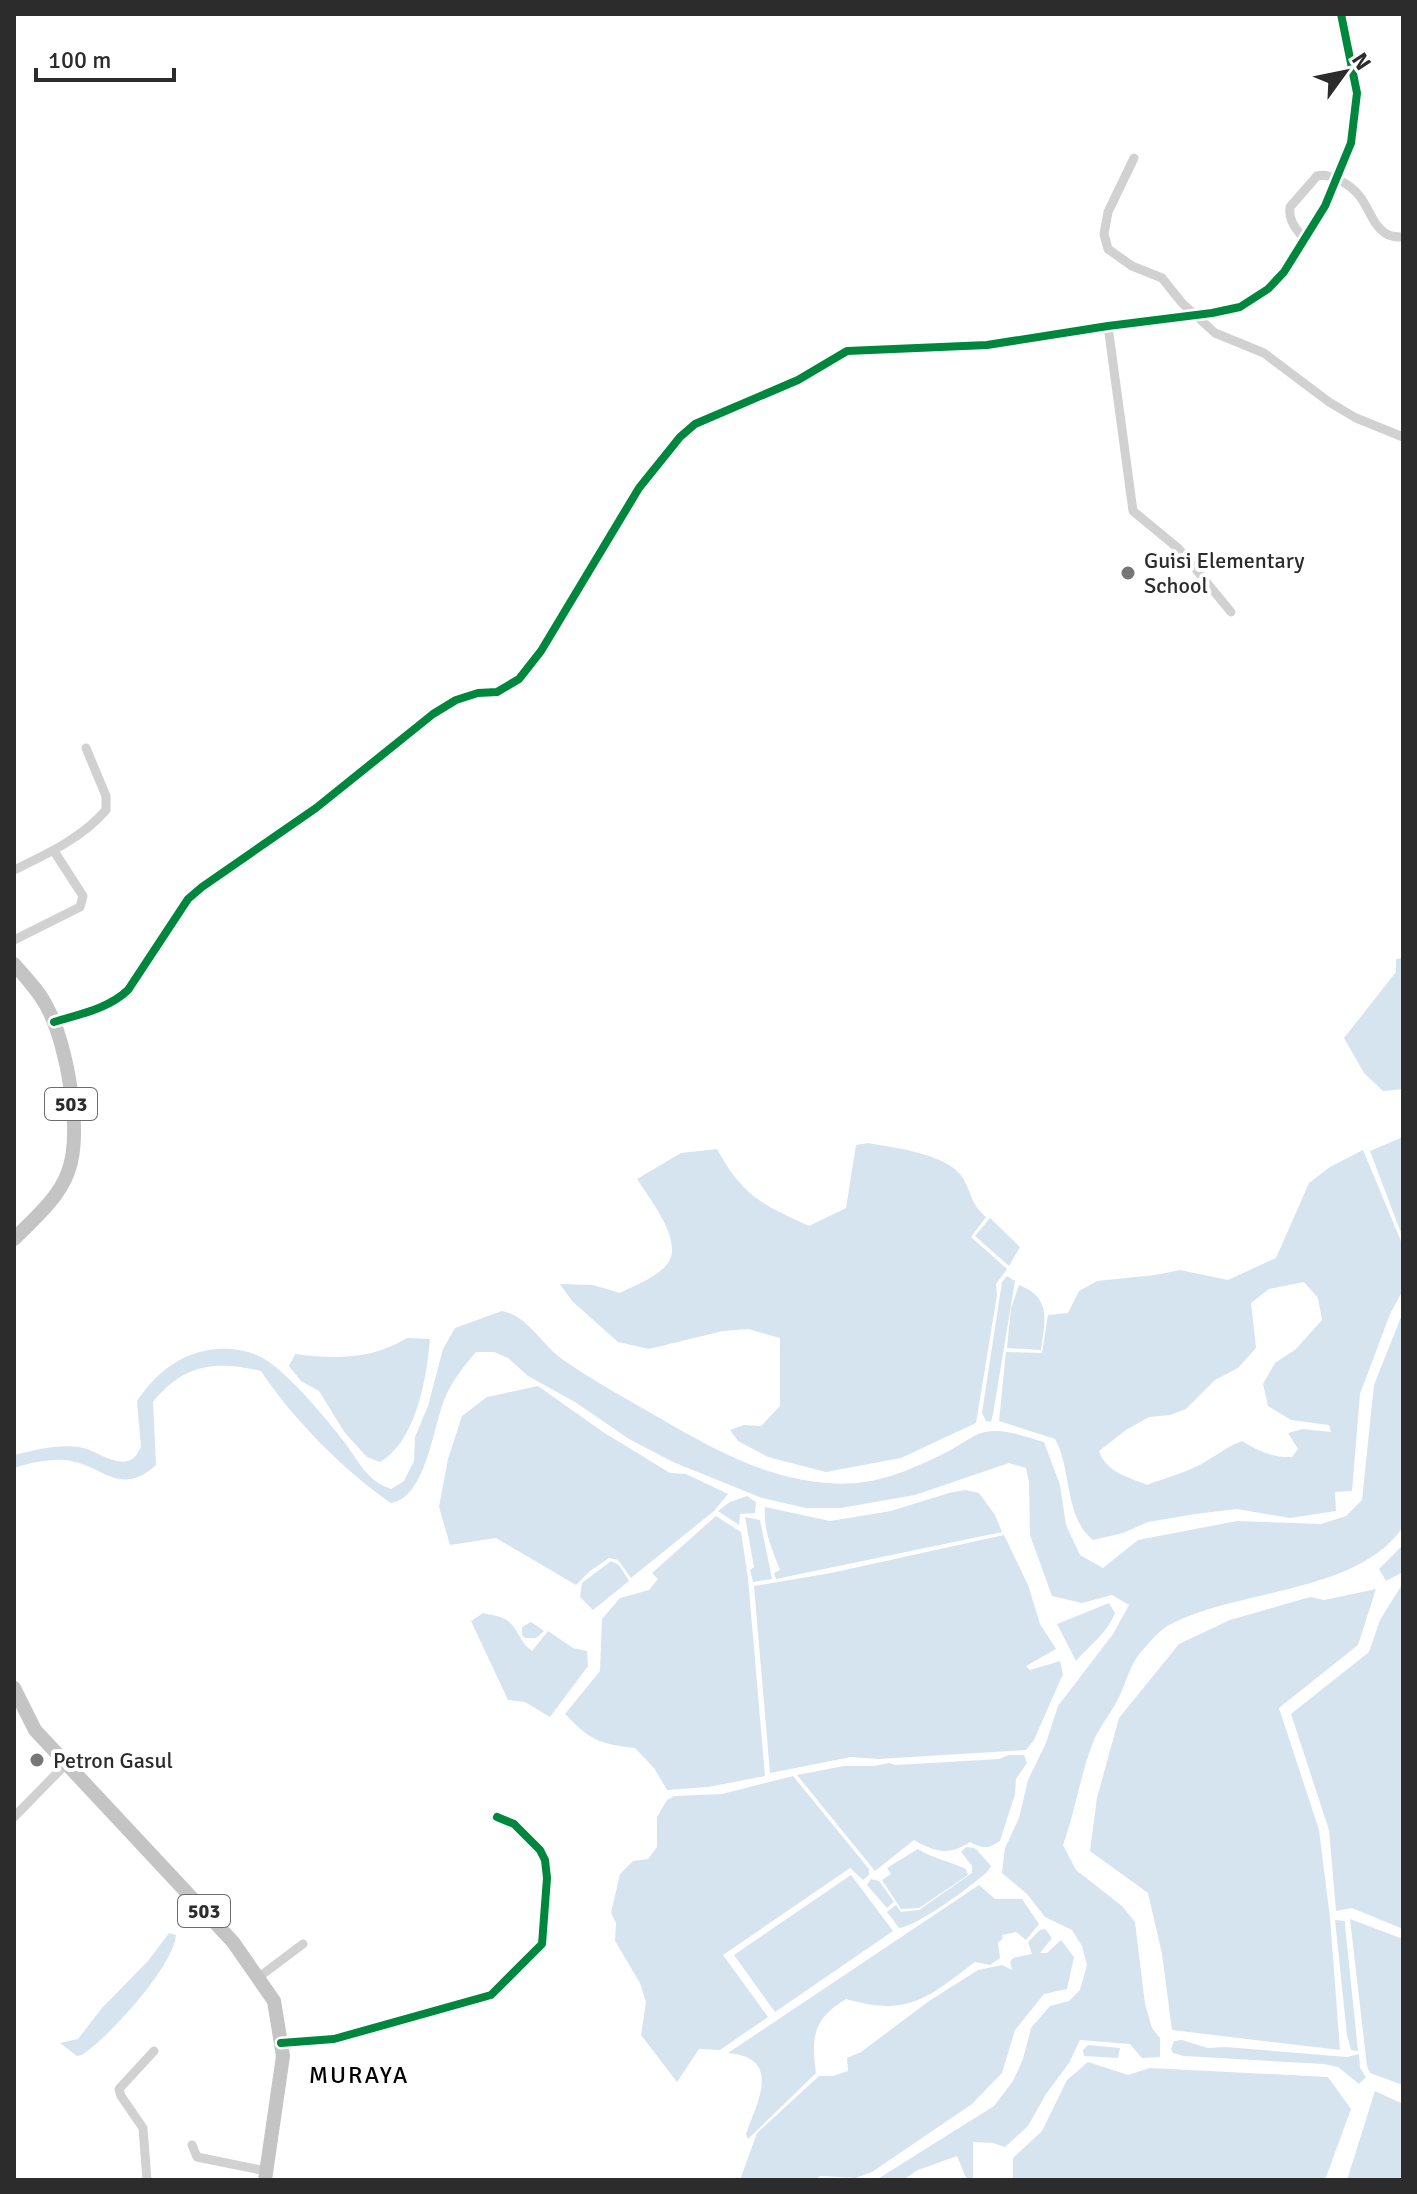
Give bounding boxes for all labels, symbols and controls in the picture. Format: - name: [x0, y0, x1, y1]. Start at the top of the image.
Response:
- scale bar: [36, 32, 174, 82]
- north arrow: [1305, 32, 1385, 112]
- text: 100 m: [48, 45, 111, 75]
- text: N: [1346, 48, 1377, 75]
- place label: Guisi Elementary School: [1144, 547, 1305, 599]
- marker: Guisi Elementary School: [1119, 564, 1137, 582]
- road number: 503: [45, 1088, 97, 1120]
- place label: Petron Gasul: [53, 1747, 173, 1774]
- marker: Petron Gasul: [28, 1751, 46, 1769]
- road number: 503: [178, 1895, 230, 1927]
- district label: MURAYA: [309, 2060, 409, 2090]

